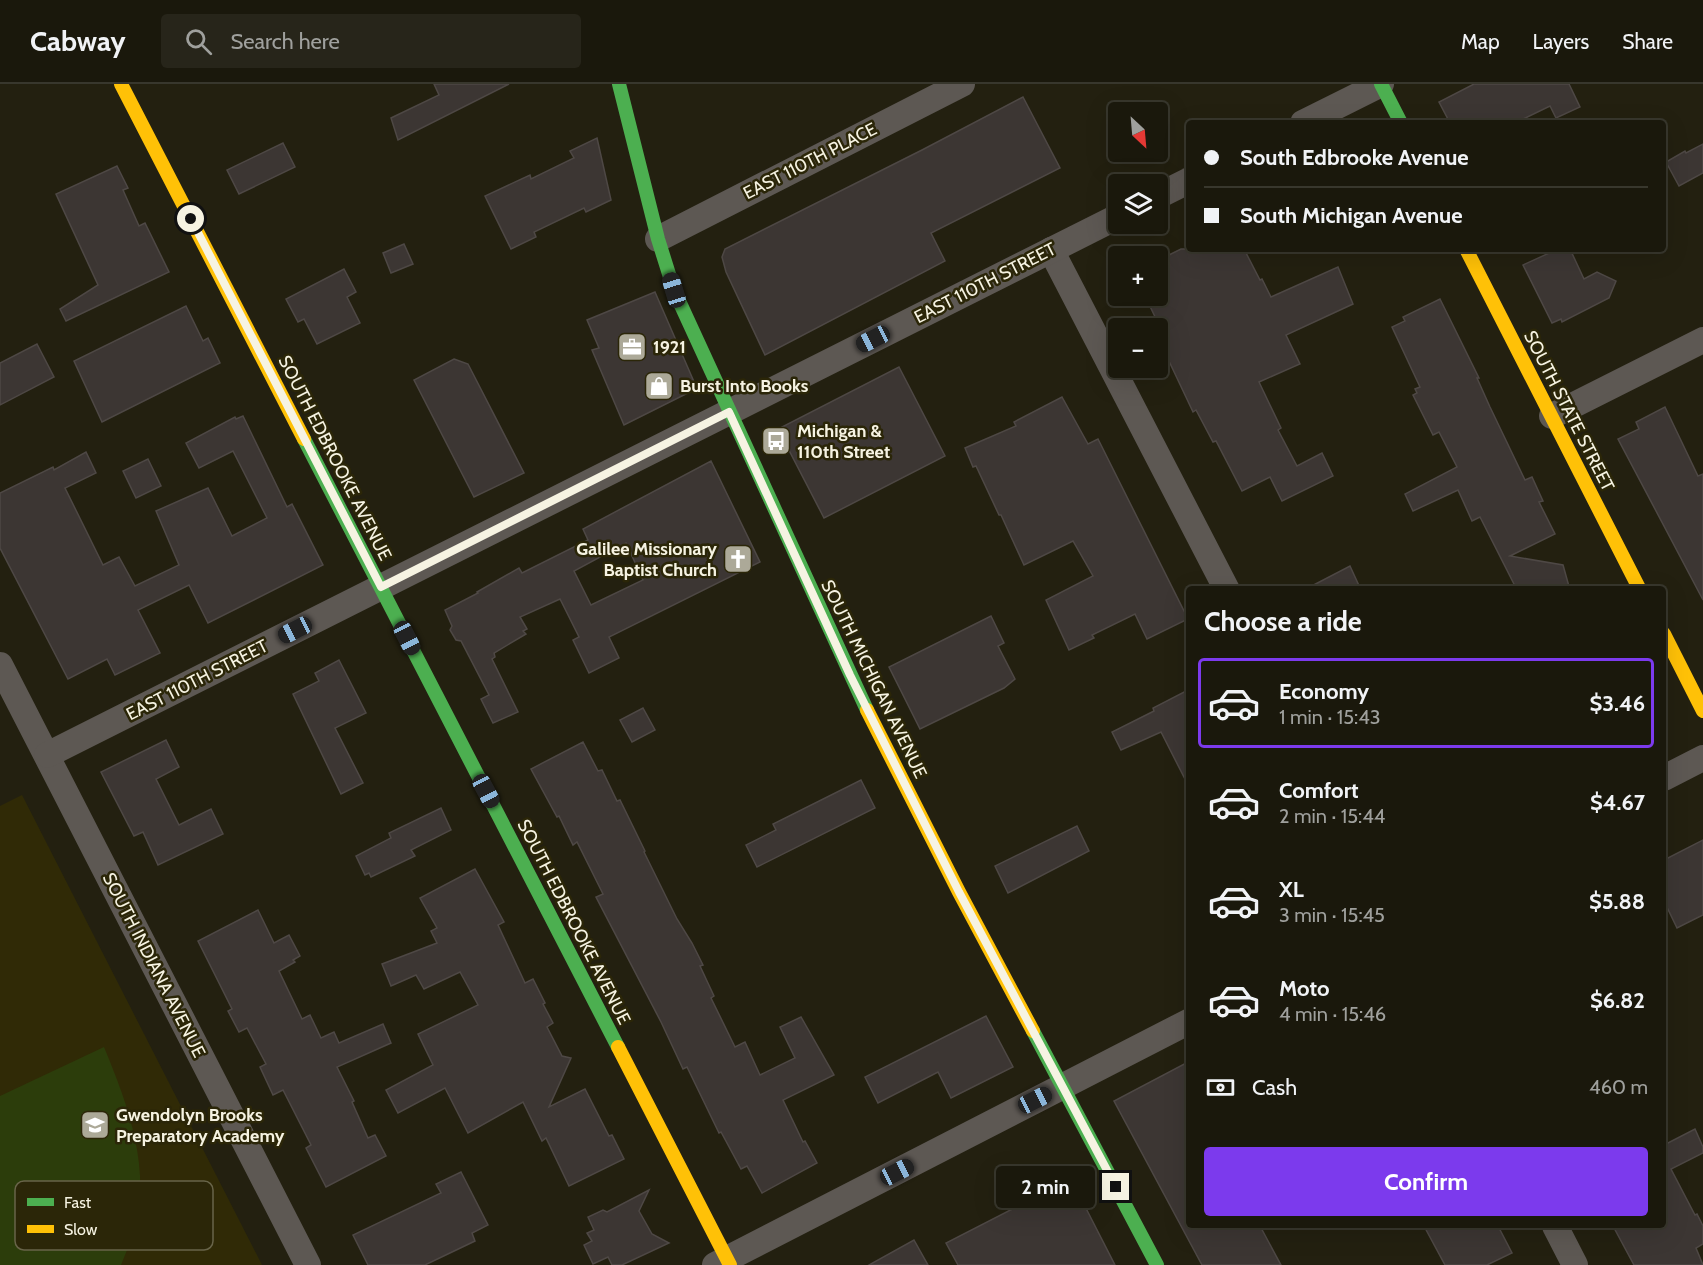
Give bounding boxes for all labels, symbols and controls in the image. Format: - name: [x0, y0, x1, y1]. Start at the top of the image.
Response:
- search box: [161, 14, 581, 68]
- text: Cabway: [30, 24, 125, 58]
- icon: search: [182, 25, 215, 58]
- text: Search here: [230, 28, 340, 55]
- text: Map: [1461, 29, 1500, 54]
- text: Layers: [1533, 29, 1589, 54]
- text: Share: [1622, 29, 1673, 54]
- north arrow: [1108, 102, 1168, 162]
- map controls: [1108, 102, 1168, 378]
- street label: EAST 110TH PLACE: [740, 118, 880, 204]
- text: South Edbrooke Avenue: [1240, 144, 1469, 171]
- button: layers: [1108, 174, 1168, 234]
- text: South Michigan Avenue: [1240, 202, 1463, 229]
- route start: [177, 205, 204, 232]
- street label: EAST 110TH STREET: [911, 238, 1060, 328]
- button: +: [1108, 246, 1168, 306]
- car: [660, 270, 688, 310]
- button: −: [1108, 318, 1168, 378]
- car: [853, 323, 893, 355]
- street label: SOUTH STATE STREET: [1519, 327, 1619, 495]
- office icon: 1921: [616, 331, 648, 363]
- place label: 1921: [653, 336, 686, 358]
- street label: SOUTH EDBROOKE AVENUE: [274, 352, 396, 564]
- shop icon: Burst Into Books: [643, 370, 675, 402]
- place label: Burst Into Books: [680, 375, 809, 397]
- place label: Michigan & 110th Street: [797, 420, 890, 463]
- bus stop icon: Michigan & 110th Street: [760, 425, 792, 457]
- place label: Galilee Missionary Baptist Church: [576, 538, 717, 581]
- church icon: Galilee Missionary Baptist Church: [722, 543, 754, 575]
- street label: SOUTH MICHIGAN AVENUE: [816, 576, 932, 782]
- text: Choose a ride: [1204, 605, 1362, 638]
- car: [275, 614, 315, 646]
- car: [391, 618, 423, 658]
- street label: EAST 110TH STREET: [123, 635, 272, 725]
- icon: car: [1207, 676, 1261, 730]
- text: Economy: [1279, 678, 1369, 705]
- text: $3.46: [1589, 690, 1645, 717]
- text: 1 min · 15:43: [1279, 705, 1381, 729]
- car: [470, 771, 502, 811]
- icon: car: [1207, 775, 1261, 829]
- text: Comfort: [1279, 777, 1358, 804]
- text: $4.67: [1590, 789, 1645, 816]
- text: 2 min · 15:44: [1279, 804, 1385, 828]
- street label: SOUTH EDBROOKE AVENUE: [513, 816, 635, 1028]
- street label: SOUTH INDIANA AVENUE: [98, 869, 210, 1061]
- icon: car: [1207, 874, 1261, 928]
- text: XL: [1279, 876, 1304, 903]
- text: $5.88: [1589, 888, 1645, 915]
- text: 3 min · 15:45: [1279, 903, 1385, 927]
- icon: car: [1207, 973, 1261, 1027]
- text: Moto: [1279, 975, 1330, 1002]
- text: $6.82: [1590, 987, 1645, 1014]
- text: 4 min · 15:46: [1279, 1002, 1386, 1026]
- icon: cash: [1204, 1071, 1237, 1104]
- text: Cash: [1252, 1074, 1297, 1101]
- text: 460 m: [1589, 1075, 1648, 1099]
- car: [1015, 1084, 1055, 1116]
- place label: Gwendolyn Brooks Preparatory Academy: [116, 1104, 285, 1147]
- school or university icon: Gwendolyn Brooks Preparatory Academy: [79, 1109, 111, 1141]
- button: Confirm: [1204, 1147, 1648, 1216]
- car: [877, 1156, 917, 1188]
- callout: 2 min: [996, 1166, 1095, 1208]
- route end: [1102, 1173, 1129, 1200]
- text: 2 min: [1021, 1175, 1070, 1199]
- legend: [15, 1181, 213, 1250]
- text: Fast: [64, 1193, 92, 1212]
- text: Slow: [64, 1220, 98, 1239]

